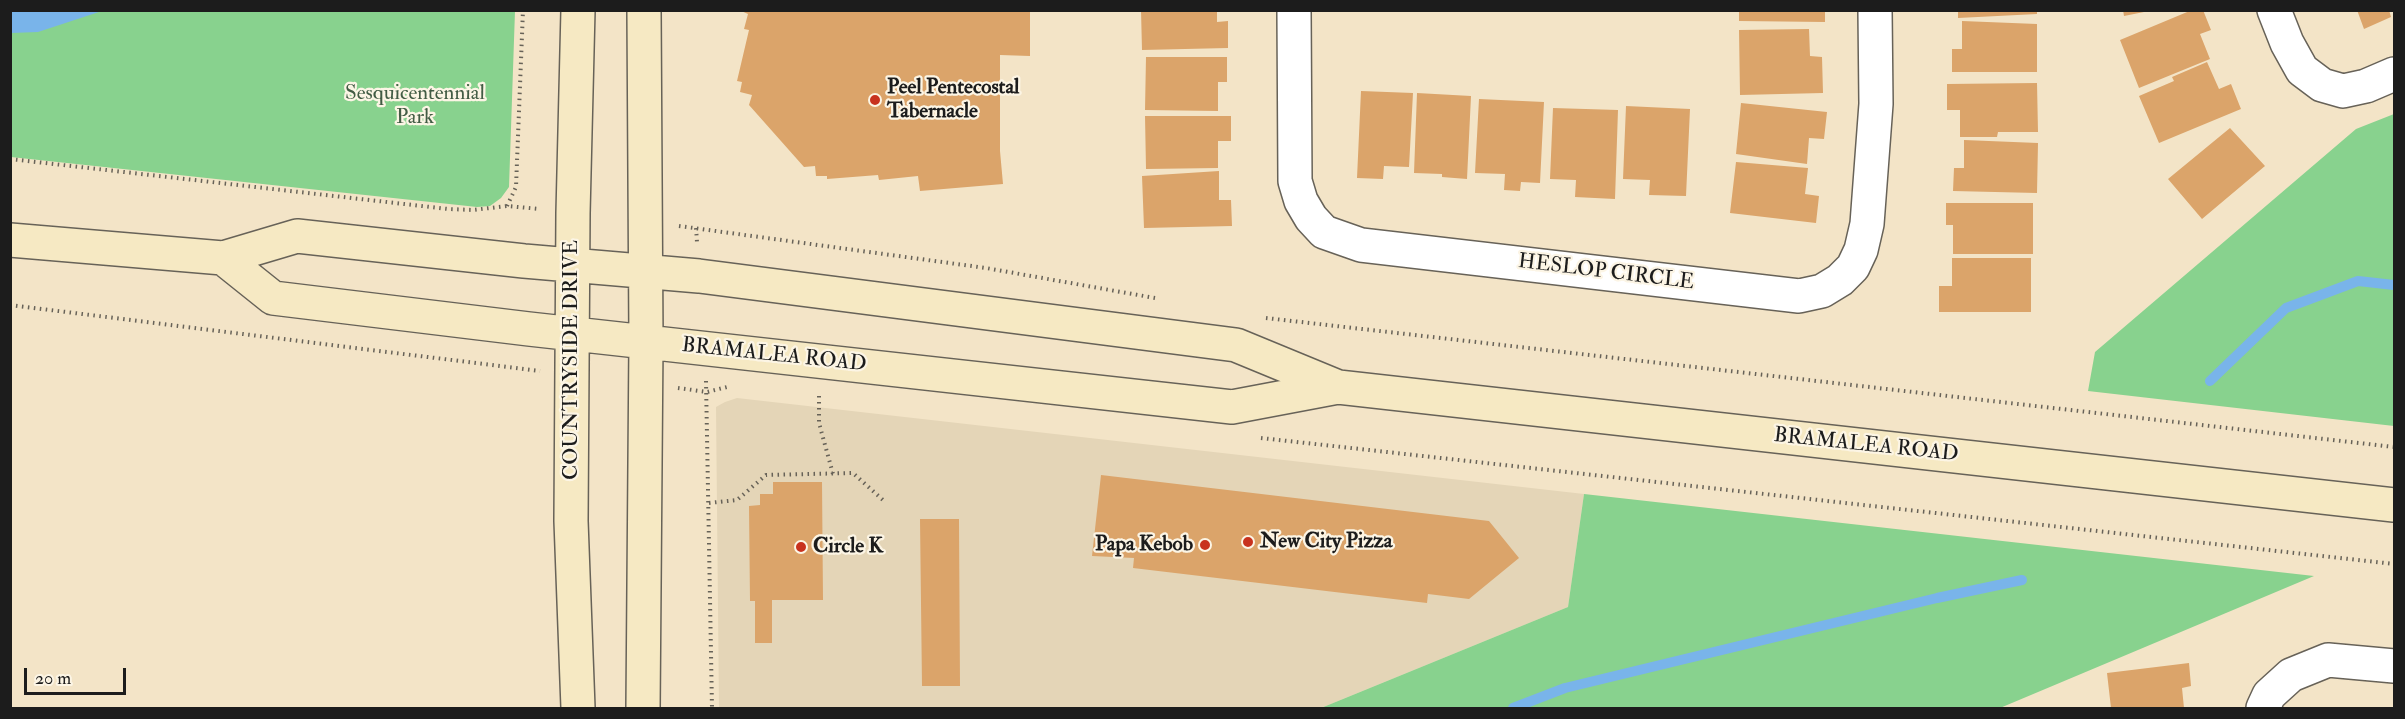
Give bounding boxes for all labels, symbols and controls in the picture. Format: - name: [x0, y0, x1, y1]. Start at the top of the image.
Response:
- place label: Peel Pentecostal Tabernacle: [887, 75, 1019, 125]
- park label: Sesquicentennial Park: [345, 81, 485, 131]
- marker: Peel Pentecostal Tabernacle: [868, 93, 882, 107]
- street label: COUNTRYSIDE DRIVE: [559, 240, 585, 480]
- street label: HESLOP CIRCLE: [1517, 250, 1695, 296]
- street label: BRAMALEA ROAD: [680, 334, 868, 378]
- street label: BRAMALEA ROAD: [1772, 424, 1960, 468]
- place label: New City Pizza: [1260, 529, 1392, 555]
- place label: Papa Kebob: [1095, 532, 1193, 558]
- place label: Circle K: [813, 534, 883, 560]
- marker: New City Pizza: [1241, 535, 1255, 549]
- marker: Papa Kebob: [1198, 538, 1212, 552]
- marker: Circle K: [794, 540, 808, 554]
- scale bar: [27, 656, 129, 694]
- text: 20 m: [35, 667, 71, 690]

